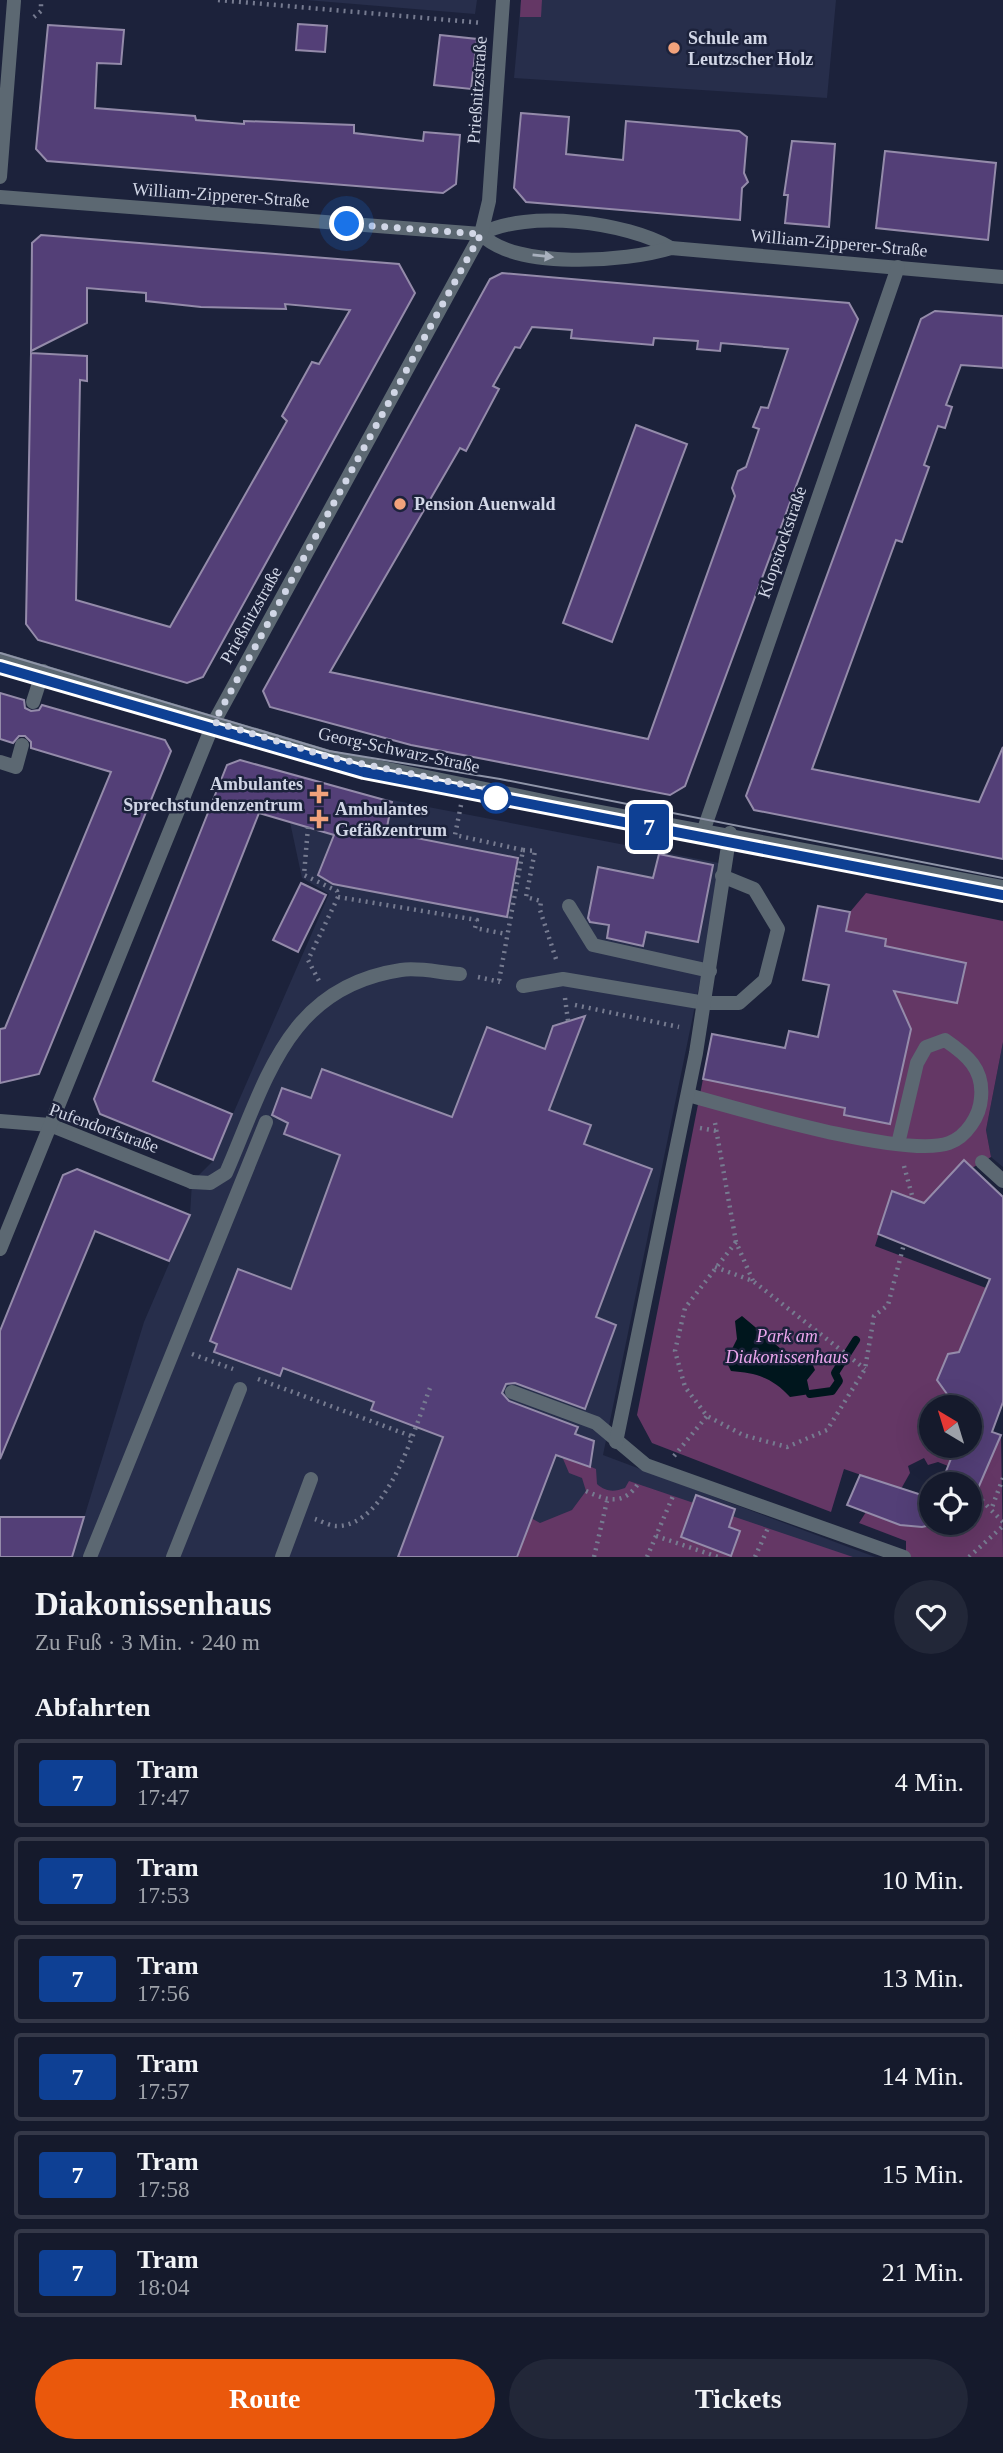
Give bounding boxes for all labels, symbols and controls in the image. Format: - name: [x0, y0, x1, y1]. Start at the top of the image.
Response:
- place label: Schule am Leutzscher Holz: [688, 28, 813, 69]
- street label: Prießnitzstraße: [463, 35, 491, 145]
- marker: Schule am Leutzscher Holz: [666, 40, 682, 56]
- street label: William-Zipperer-Straße: [132, 179, 310, 211]
- your location: [329, 206, 364, 241]
- street label: William-Zipperer-Straße: [750, 225, 928, 261]
- one-way arrow: [532, 251, 554, 262]
- street label: Klopstockstraße: [754, 483, 810, 601]
- place label: Pension Auenwald: [414, 494, 556, 514]
- marker: Pension Auenwald: [392, 496, 408, 512]
- street label: Prießnitzstraße: [216, 563, 286, 667]
- street label: Georg-Schwarz-Straße: [316, 723, 482, 777]
- place label: Ambulantes Sprechstundenzentrum: [123, 774, 303, 815]
- unlabelled marker: [481, 783, 511, 813]
- marker: Ambulantes Sprechstundenzentrum: [309, 784, 329, 804]
- place label: Ambulantes Gefäßzentrum: [335, 799, 447, 840]
- line badge: 7: [626, 804, 672, 850]
- marker: Ambulantes Gefäßzentrum: [309, 809, 329, 829]
- text: 7: [643, 814, 655, 840]
- street label: Pufendorfstraße: [47, 1099, 161, 1157]
- park label: Park am Diakonissenhaus: [725, 1326, 849, 1367]
- north arrow: [919, 1395, 982, 1458]
- map controls: [919, 1395, 982, 1535]
- button: locate: [919, 1472, 982, 1535]
- button: heart: [894, 1580, 968, 1654]
- text: Diakonissenhaus: [35, 1586, 272, 1622]
- text: Zu Fuß · 3 Min. · 240 m: [35, 1630, 260, 1655]
- text: Abfahrten: [35, 1693, 151, 1722]
- text: Tram: [137, 1755, 199, 1784]
- text: 4 Min.: [895, 1768, 964, 1797]
- text: 7: [72, 1770, 84, 1796]
- text: 17:47: [137, 1785, 189, 1810]
- text: Tram: [137, 1853, 199, 1882]
- text: 10 Min.: [882, 1866, 964, 1895]
- text: 7: [72, 1868, 84, 1894]
- text: 17:53: [137, 1883, 189, 1908]
- text: Tram: [137, 1951, 199, 1980]
- text: 13 Min.: [882, 1964, 964, 1993]
- text: 7: [72, 1966, 84, 1992]
- text: 17:56: [137, 1981, 189, 2006]
- text: Tram: [137, 2049, 199, 2078]
- text: 14 Min.: [882, 2062, 964, 2091]
- text: 7: [72, 2064, 84, 2090]
- text: 17:57: [137, 2079, 189, 2104]
- text: Tram: [137, 2147, 199, 2176]
- text: 15 Min.: [882, 2160, 964, 2189]
- text: 7: [72, 2162, 84, 2188]
- text: 17:58: [137, 2177, 189, 2202]
- text: Tram: [137, 2245, 199, 2274]
- text: 21 Min.: [882, 2258, 964, 2287]
- text: 7: [72, 2260, 84, 2286]
- text: 18:04: [137, 2275, 189, 2300]
- button: Route: [35, 2359, 495, 2439]
- button: Tickets: [509, 2359, 968, 2439]

